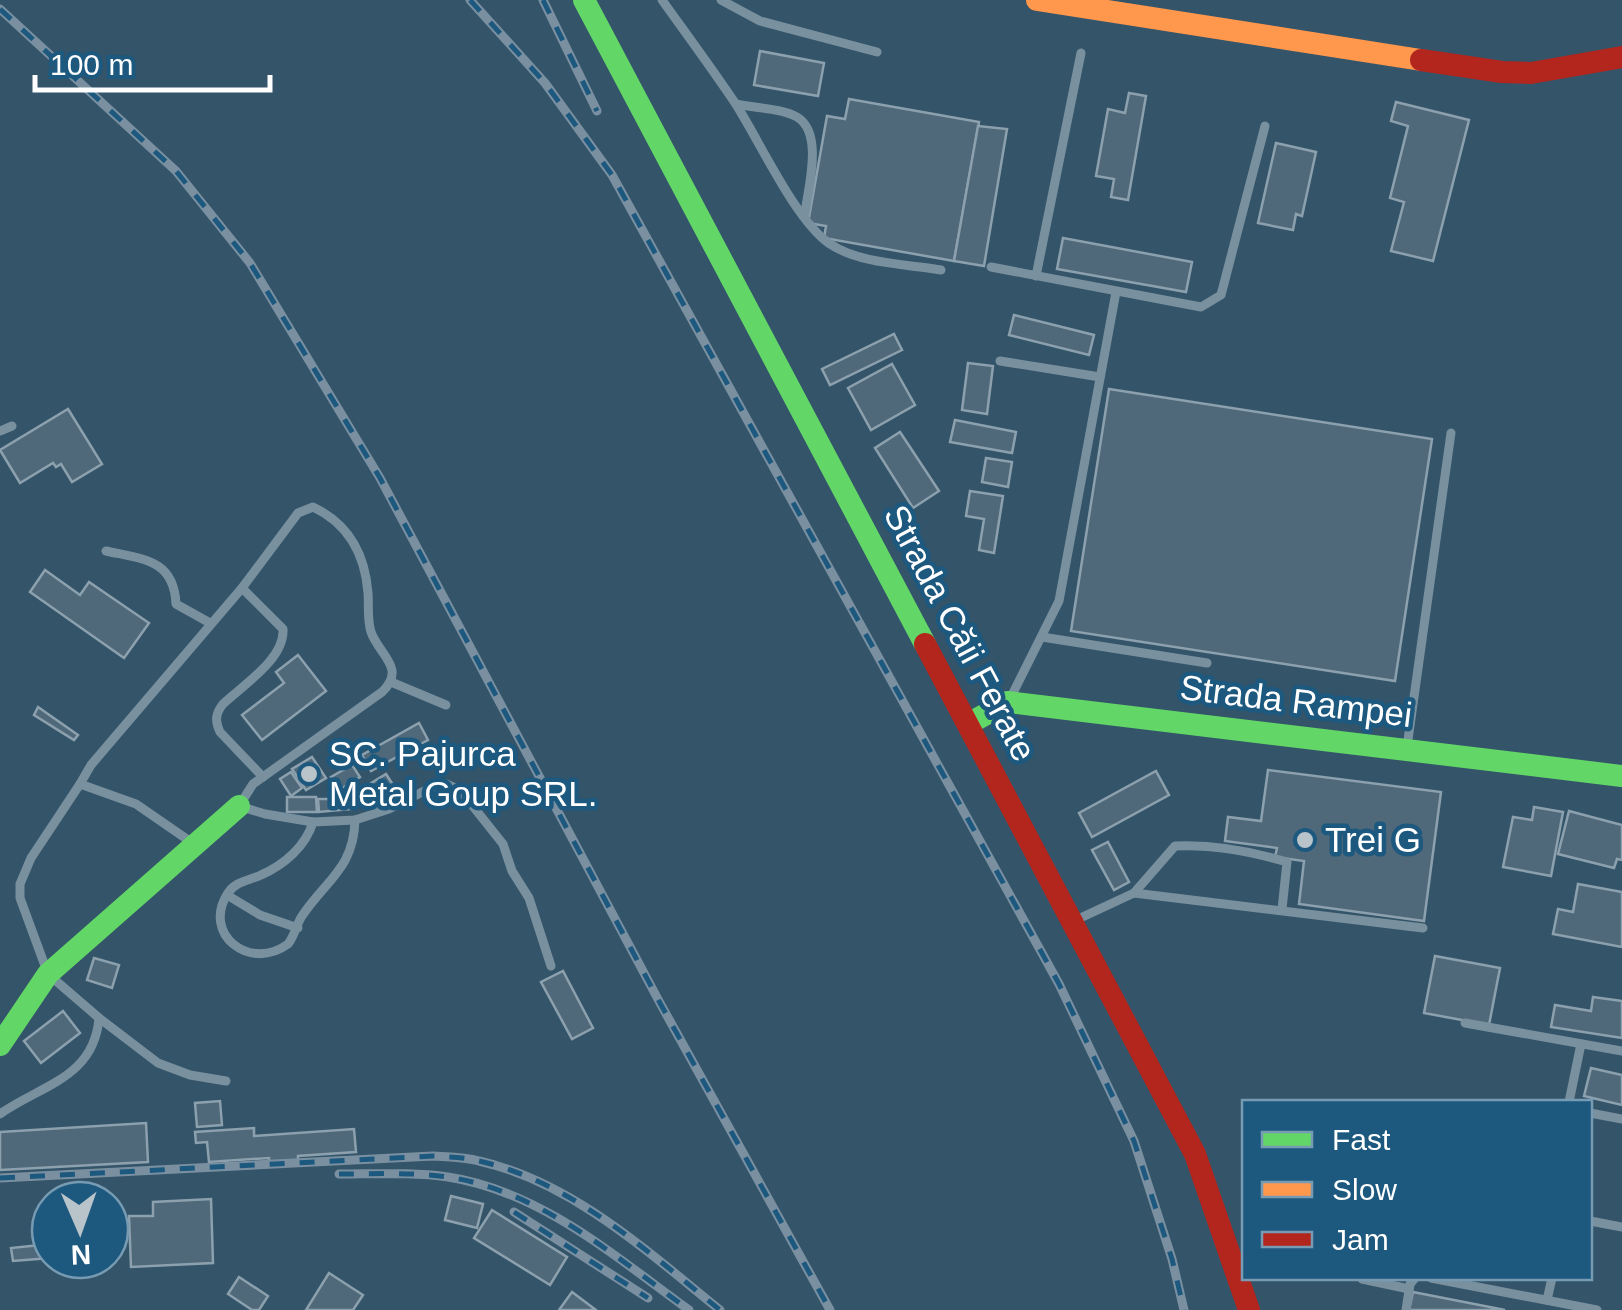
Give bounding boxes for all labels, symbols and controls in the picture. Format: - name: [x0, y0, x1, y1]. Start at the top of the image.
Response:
- scale bar: [35, 30, 270, 92]
- text: 100 m: [50, 48, 133, 81]
- street label: Strada Căii Ferate: [877, 498, 1044, 767]
- street label: Strada Rampei: [1178, 667, 1414, 734]
- place label: SC. Pajurca Metal Goup SRL.: [329, 734, 597, 813]
- marker: SC. Pajurca Metal Goup SRL.: [298, 763, 320, 785]
- place label: Trei G: [1325, 820, 1421, 859]
- marker: Trei G: [1294, 829, 1316, 851]
- legend: [1242, 1100, 1592, 1280]
- text: Fast: [1332, 1123, 1391, 1156]
- text: Slow: [1332, 1173, 1397, 1206]
- north arrow: [30, 1180, 130, 1280]
- text: Jam: [1332, 1223, 1389, 1256]
- text: N: [70, 1239, 92, 1270]

